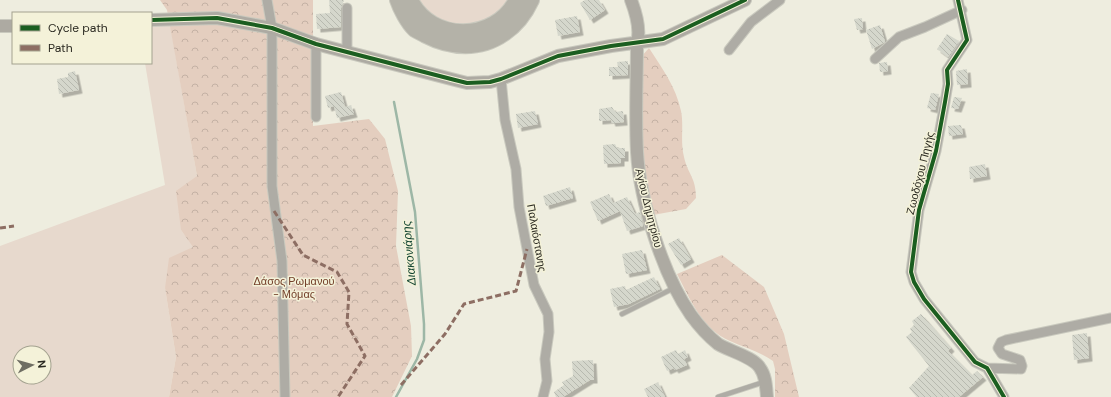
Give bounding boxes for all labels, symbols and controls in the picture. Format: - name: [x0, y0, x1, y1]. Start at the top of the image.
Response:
- legend: [12, 12, 152, 64]
- text: Cycle path: [48, 20, 108, 36]
- text: Path: [48, 40, 73, 56]
- street label: Ζωοδόχου Πηγής: [903, 130, 937, 216]
- street label: Αγίου Δημητρίου: [632, 167, 666, 249]
- street label: Παλαιόστανης: [524, 203, 550, 273]
- water label: Διακονιάρης: [398, 220, 420, 287]
- park label: Δάσος Ρωμανού - Μόμας: [253, 274, 335, 301]
- north arrow: [12, 345, 52, 385]
- text: N: [35, 359, 49, 369]

